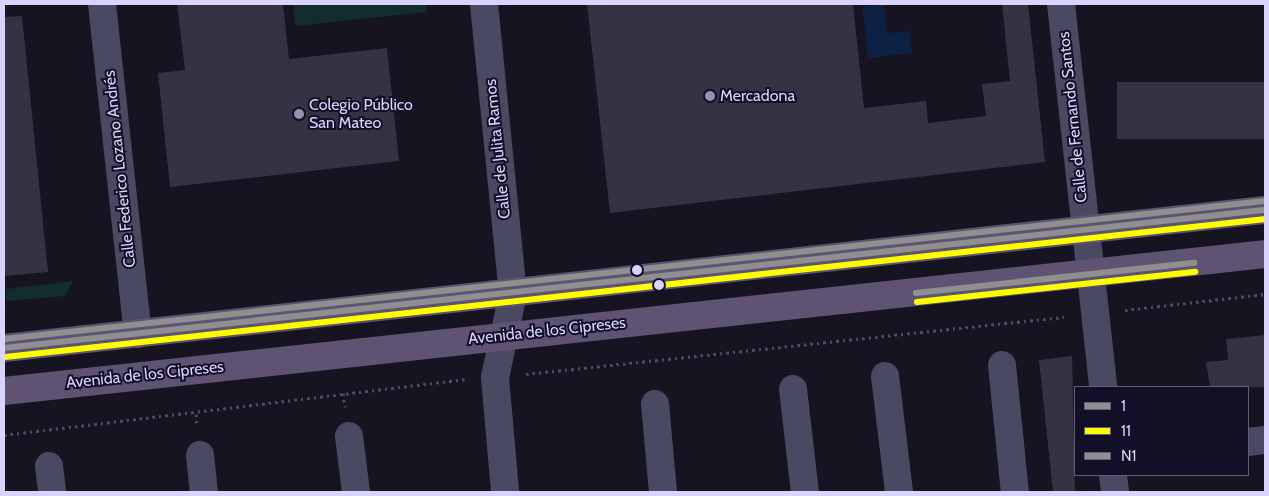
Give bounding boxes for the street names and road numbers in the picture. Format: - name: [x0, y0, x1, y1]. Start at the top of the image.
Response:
- street label: Calle de Fernando Santos: [1054, 31, 1092, 203]
- street label: Calle Federico Lozano Andrés: [100, 69, 140, 269]
- street label: Calle de Julita Ramos: [481, 78, 515, 220]
- street label: Avenida de los Cipreses: [467, 313, 627, 349]
- street label: Avenida de los Cipreses: [65, 357, 225, 393]

